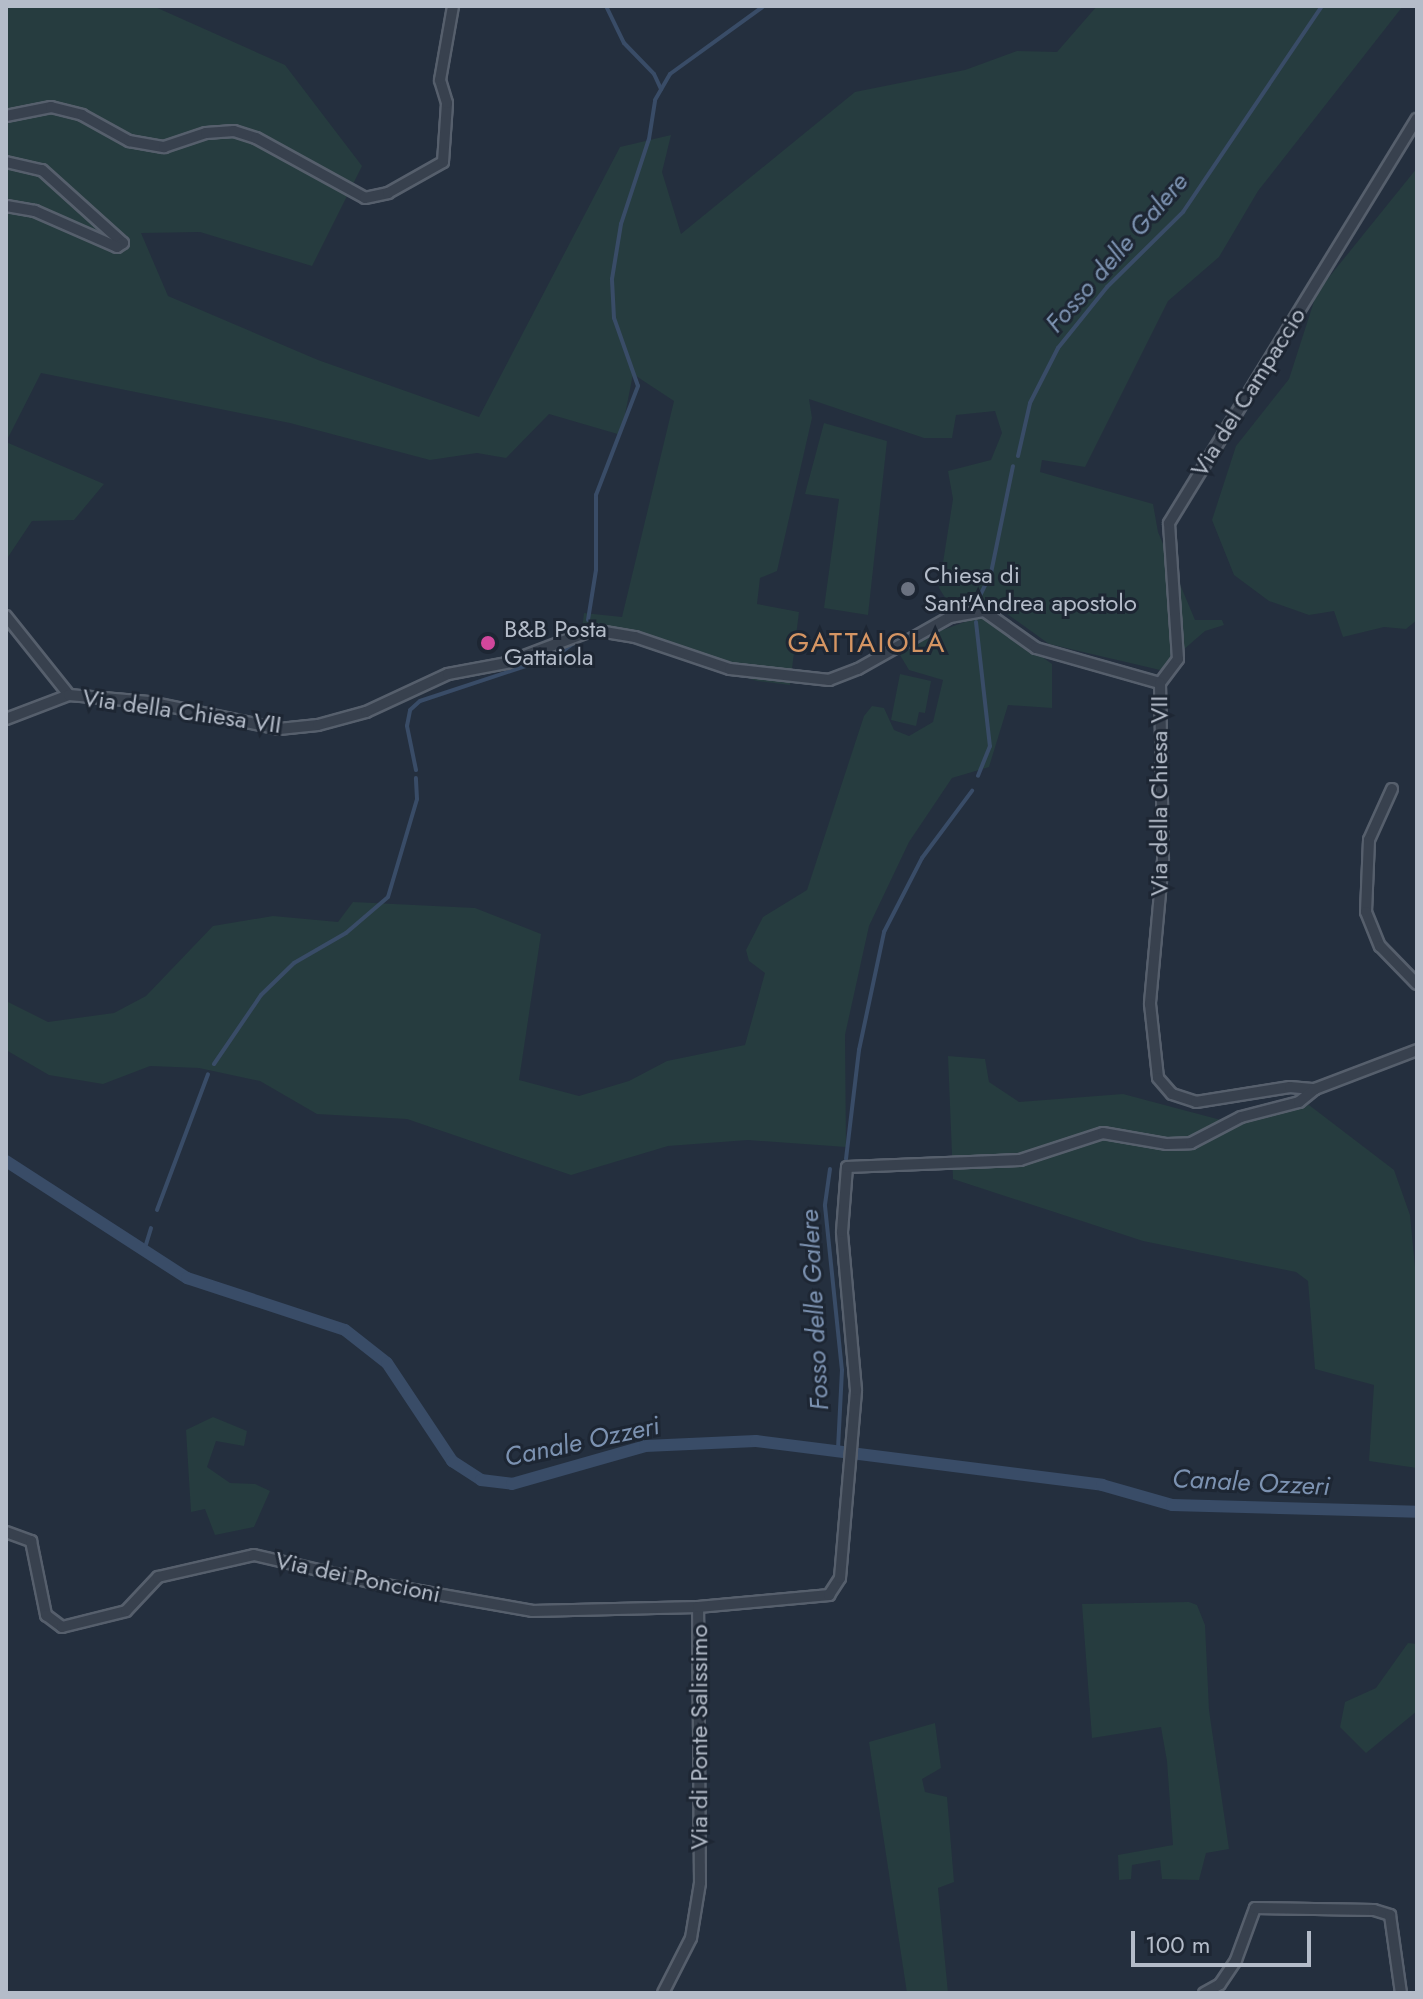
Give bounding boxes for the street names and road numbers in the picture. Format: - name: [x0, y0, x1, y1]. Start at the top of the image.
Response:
- street label: Via del Campaccio: [1184, 302, 1312, 482]
- street label: Via della Chiesa VII: [81, 683, 283, 739]
- street label: Via della Chiesa VII: [1145, 696, 1173, 896]
- street label: Via dei Poncioni: [273, 1545, 443, 1609]
- street label: Via di Ponte Salissimo: [685, 1624, 713, 1850]

